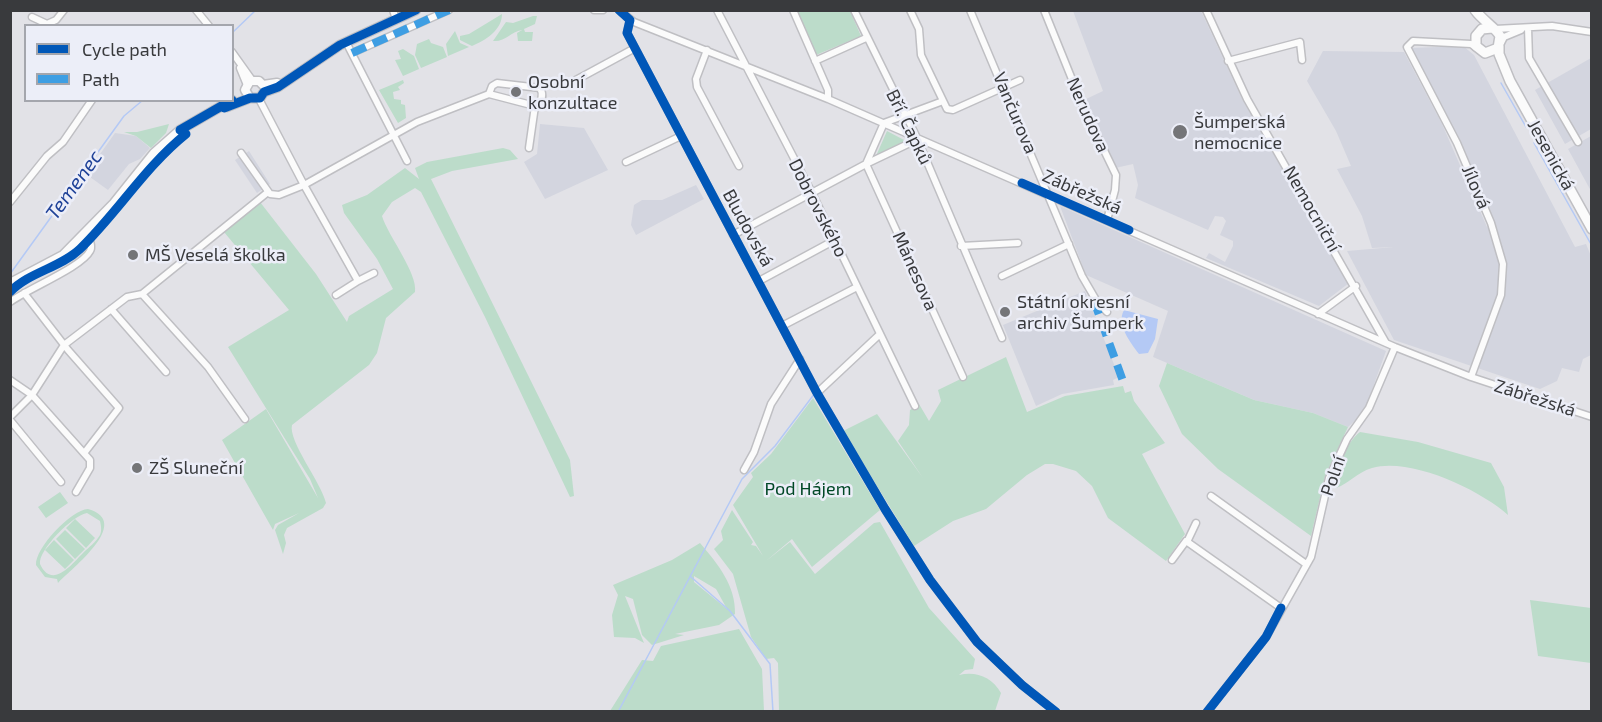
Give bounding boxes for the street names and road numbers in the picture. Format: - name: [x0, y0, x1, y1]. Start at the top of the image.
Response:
- street label: Vančurova: [988, 69, 1042, 157]
- street label: Nerudova: [1062, 74, 1114, 156]
- street label: Bří. Čapků: [882, 86, 936, 168]
- street label: Jesenická: [1523, 116, 1579, 194]
- street label: Dobrovského: [784, 155, 852, 261]
- street label: Nemocniční: [1279, 162, 1345, 256]
- street label: Jílová: [1457, 162, 1495, 212]
- street label: Zábřežská: [1039, 165, 1125, 219]
- street label: Bludovská: [718, 186, 778, 270]
- street label: Mánesova: [888, 228, 942, 314]
- street label: Zábřežská: [1492, 375, 1578, 421]
- street label: Polní: [1316, 453, 1350, 499]

